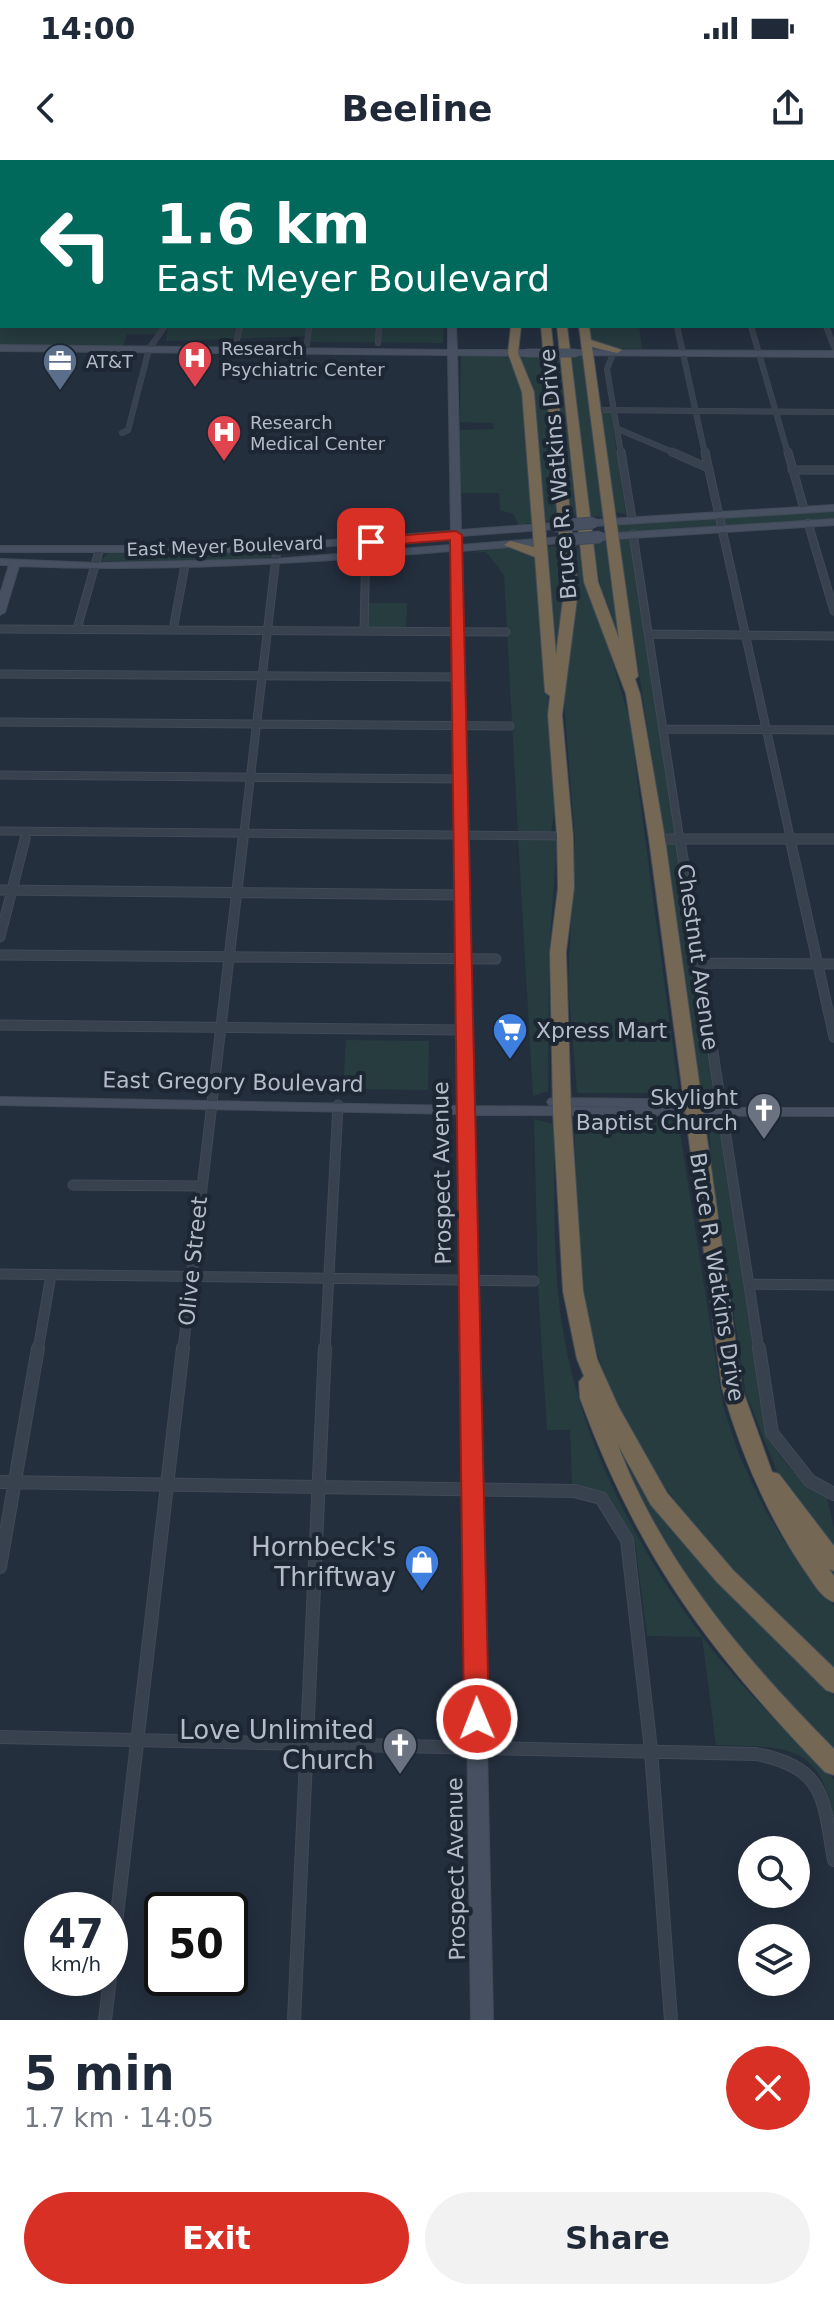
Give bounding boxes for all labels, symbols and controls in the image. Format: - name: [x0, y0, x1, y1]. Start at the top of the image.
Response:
- text: 14:00: [40, 11, 136, 46]
- icon: back: [24, 86, 68, 130]
- icon: share: [766, 86, 810, 130]
- text: Beeline: [342, 88, 493, 129]
- text: 1.6 km: [156, 191, 370, 256]
- icon: left: [24, 192, 128, 296]
- text: East Meyer Boulevard: [156, 258, 550, 299]
- place label: Research Psychiatric Center: [221, 338, 385, 380]
- hospital icon: Research Psychiatric Center: [176, 339, 214, 389]
- office icon: AT&T: [41, 342, 79, 392]
- street label: Bruce R. Watkins Drive: [535, 348, 581, 600]
- place label: AT&T: [86, 351, 134, 372]
- place label: Research Medical Center: [250, 412, 386, 454]
- hospital icon: Research Medical Center: [205, 413, 243, 463]
- pin: [337, 508, 405, 576]
- icon: arrive: [349, 520, 393, 564]
- street label: East Meyer Boulevard: [126, 532, 324, 560]
- street label: Chestnut Avenue: [673, 862, 723, 1052]
- supermarket icon: Xpress Mart: [491, 1011, 529, 1061]
- place label: Xpress Mart: [536, 1018, 668, 1043]
- street label: East Gregory Boulevard: [102, 1067, 364, 1097]
- street label: Prospect Avenue: [428, 1081, 456, 1265]
- place label: Skylight Baptist Church: [576, 1085, 738, 1135]
- church icon: Skylight Baptist Church: [745, 1091, 783, 1141]
- street label: Bruce R. Watkins Drive: [685, 1151, 749, 1403]
- street label: Olive Street: [174, 1195, 212, 1327]
- place label: Hornbeck's Thriftway: [251, 1532, 396, 1592]
- shop icon: Hornbeck's Thriftway: [403, 1543, 441, 1593]
- position arrow: [435, 1677, 519, 1761]
- place label: Love Unlimited Church: [179, 1715, 374, 1775]
- church icon: Love Unlimited Church: [381, 1726, 419, 1776]
- street label: Prospect Avenue: [442, 1777, 470, 1961]
- map controls: [738, 1836, 810, 1996]
- button: search: [738, 1836, 810, 1908]
- speed limit sign: 50: [144, 1892, 248, 1996]
- text: 47: [48, 1911, 104, 1957]
- button: layers: [738, 1924, 810, 1996]
- text: km/h: [51, 1952, 101, 1976]
- text: 5 min: [24, 2045, 175, 2101]
- button: close: [726, 2046, 810, 2130]
- text: 1.7 km · 14:05: [24, 2103, 214, 2133]
- button: Exit: [24, 2192, 409, 2284]
- button: Share: [425, 2192, 810, 2284]

